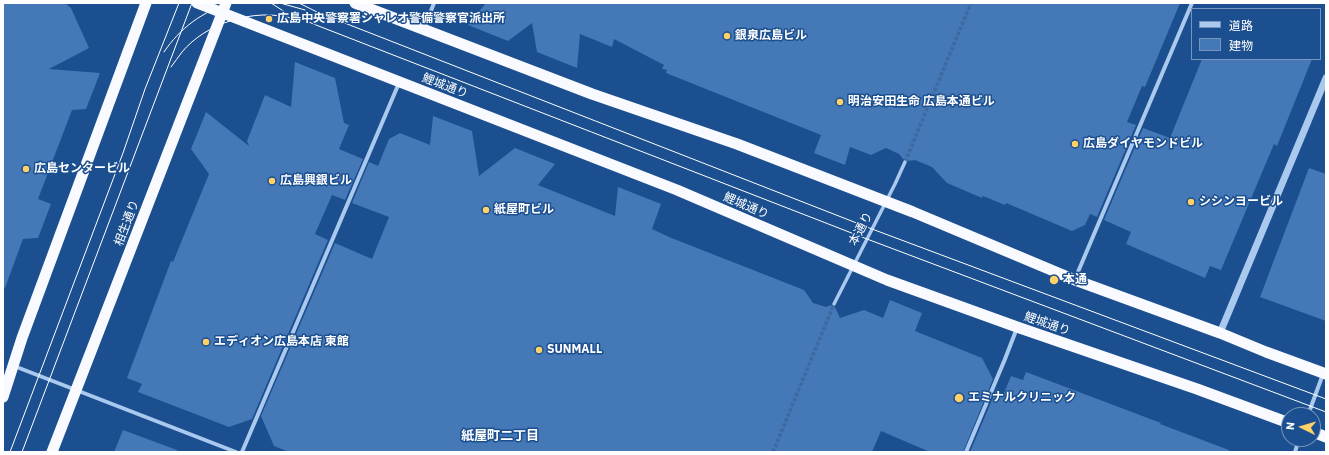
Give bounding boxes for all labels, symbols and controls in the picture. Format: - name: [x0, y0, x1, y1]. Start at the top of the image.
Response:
- legend: [1191, 8, 1321, 60]
- place label: 広島中央警察署シャレオ警備警察官派出所: [277, 12, 505, 26]
- marker: 広島中央警察署シャレオ警備警察官派出所: [264, 14, 274, 24]
- text: 道路: [1229, 18, 1253, 33]
- place label: 銀泉広島ビル: [735, 29, 807, 43]
- marker: 銀泉広島ビル: [722, 31, 732, 41]
- text: 建物: [1229, 38, 1253, 53]
- street label: 鯉城通り: [420, 71, 470, 101]
- place label: 明治安田生命 広島本通ビル: [848, 95, 995, 109]
- marker: 明治安田生命 広島本通ビル: [835, 97, 845, 107]
- place label: 広島ダイヤモンドビル: [1083, 137, 1203, 151]
- marker: 広島ダイヤモンドビル: [1070, 139, 1080, 149]
- place label: 広島センタービル: [34, 162, 130, 176]
- marker: 広島センタービル: [21, 164, 31, 174]
- place label: 広島興銀ビル: [280, 174, 352, 188]
- marker: 広島興銀ビル: [267, 176, 277, 186]
- street label: 鯉城通り: [721, 190, 771, 222]
- place label: シシンヨービル: [1199, 195, 1283, 209]
- marker: シシンヨービル: [1186, 197, 1196, 207]
- street label: 相生通り: [112, 198, 142, 248]
- place label: 紙屋町ビル: [494, 203, 554, 217]
- marker: 紙屋町ビル: [481, 205, 491, 215]
- street label: 本通り: [846, 210, 876, 248]
- place label: 本通: [1063, 273, 1087, 287]
- marker: 本通: [1048, 274, 1060, 286]
- street label: 鯉城通り: [1022, 309, 1072, 339]
- place label: エディオン広島本店 東館: [214, 335, 349, 349]
- marker: エディオン広島本店 東館: [201, 337, 211, 347]
- place label: SUNMALL: [547, 343, 602, 357]
- marker: SUNMALL: [534, 345, 544, 355]
- place label: エミナルクリニック: [968, 391, 1076, 405]
- marker: エミナルクリニック: [953, 392, 965, 404]
- north arrow: [1281, 407, 1321, 447]
- text: N: [1283, 421, 1297, 431]
- district label: 紙屋町二丁目: [461, 428, 539, 444]

